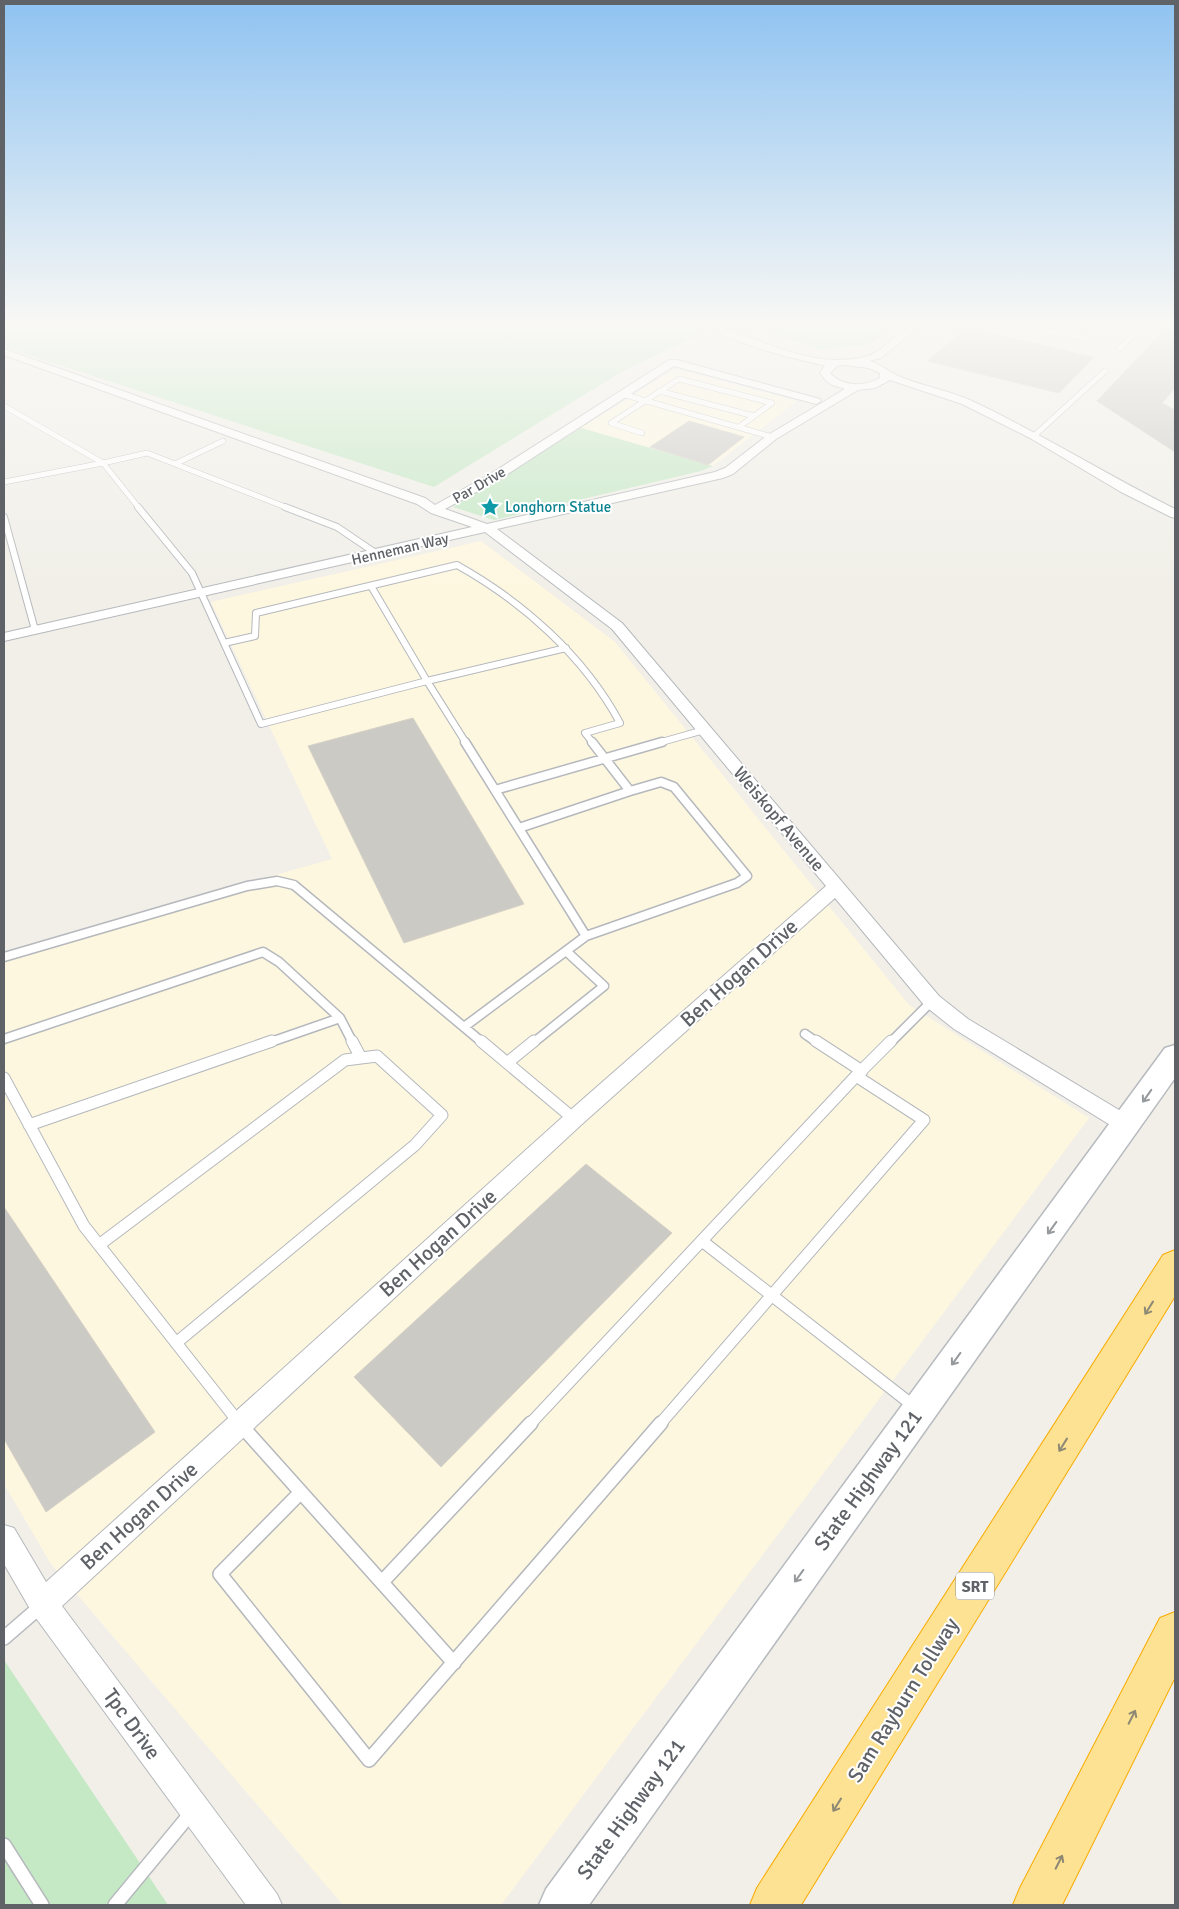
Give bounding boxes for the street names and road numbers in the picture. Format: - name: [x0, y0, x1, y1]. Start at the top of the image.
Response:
- street label: Par Drive: [449, 463, 509, 507]
- street label: Henneman Way: [350, 529, 450, 569]
- street label: Weiskopf Avenue: [729, 762, 829, 876]
- street label: Ben Hogan Drive: [675, 913, 803, 1033]
- street label: Ben Hogan Drive: [374, 1183, 502, 1303]
- street label: State Highway 121: [808, 1405, 928, 1555]
- street label: Ben Hogan Drive: [75, 1456, 203, 1576]
- road number: SRT: [956, 1572, 994, 1600]
- street label: Sam Rayburn Tollway: [842, 1613, 964, 1787]
- street label: Tpc Drive: [98, 1683, 166, 1765]
- street label: State Highway 121: [571, 1734, 691, 1884]

